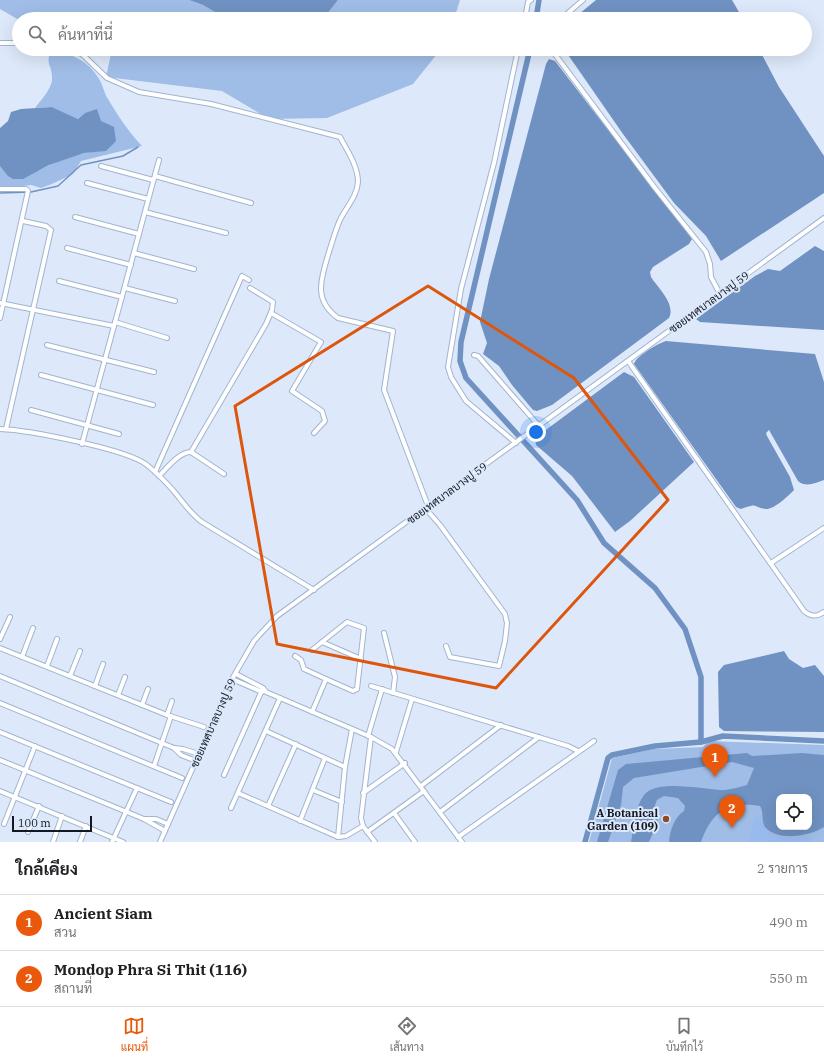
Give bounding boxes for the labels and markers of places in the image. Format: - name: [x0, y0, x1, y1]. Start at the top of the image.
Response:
- pin: 1: [702, 744, 728, 777]
- pin: 2: [719, 795, 745, 828]
- place label: A Botanical Garden (109): [587, 806, 658, 833]
- marker: A Botanical Garden (109): [661, 814, 671, 824]

